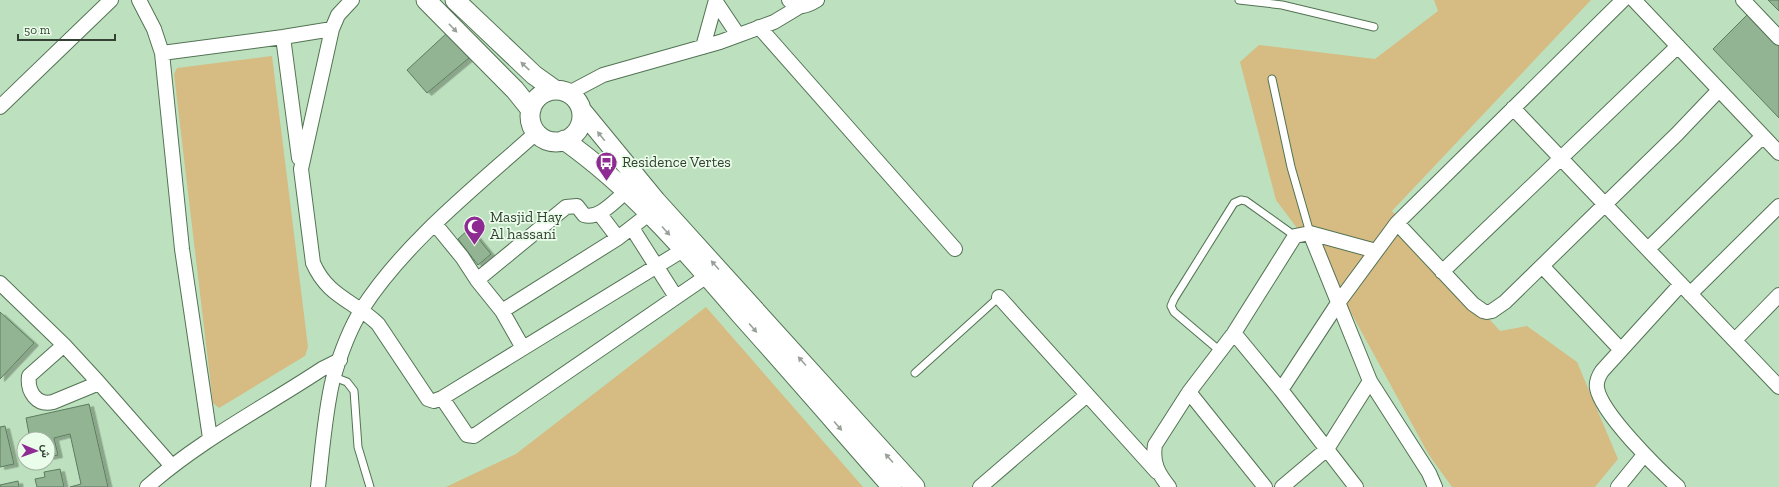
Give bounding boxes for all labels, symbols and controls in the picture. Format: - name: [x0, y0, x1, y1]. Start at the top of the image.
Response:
- scale bar: [18, 16, 115, 42]
- text: 50 m: [24, 23, 51, 37]
- one-way arrow: [449, 23, 458, 33]
- one-way arrow: [520, 62, 529, 71]
- one-way arrow: [597, 131, 606, 142]
- bus stop icon: Residence Vertes: [594, 149, 620, 182]
- place label: Residence Vertes: [622, 153, 731, 171]
- place label: Masjid Hay Al hassani: [490, 208, 563, 243]
- mosque icon: Masjid Hay Al hassani: [461, 213, 487, 246]
- one-way arrow: [662, 226, 671, 236]
- one-way arrow: [711, 260, 720, 270]
- one-way arrow: [748, 323, 758, 333]
- one-way arrow: [798, 356, 807, 367]
- one-way arrow: [834, 421, 843, 431]
- north arrow: [16, 431, 56, 471]
- text: ش: [39, 444, 52, 458]
- one-way arrow: [885, 453, 894, 463]

